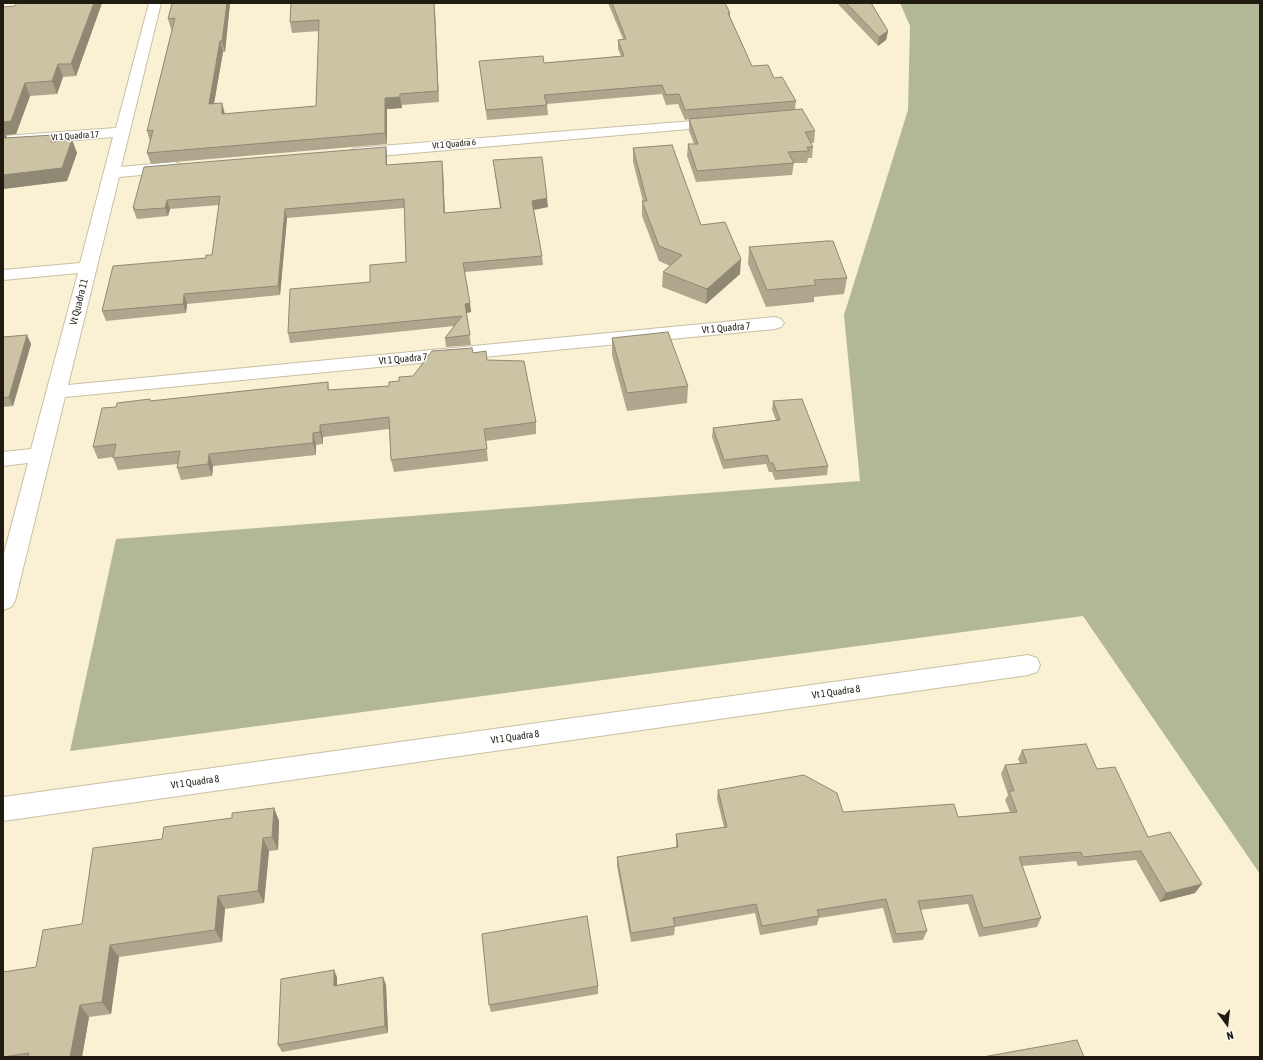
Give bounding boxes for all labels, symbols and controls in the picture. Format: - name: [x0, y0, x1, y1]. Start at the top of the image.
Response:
- street label: Vt 1 Quadra 17: [51, 129, 99, 143]
- street label: Vt 1 Quadra 6: [432, 137, 476, 151]
- street label: Vt Quadra 11: [67, 278, 91, 326]
- street label: Vt 1 Quadra 7: [701, 320, 751, 336]
- street label: Vt 1 Quadra 7: [378, 351, 428, 367]
- street label: Vt 1 Quadra 8: [811, 683, 861, 701]
- street label: Vt 1 Quadra 8: [490, 728, 540, 746]
- street label: Vt 1 Quadra 8: [170, 773, 220, 791]
- north arrow: [1207, 1004, 1247, 1044]
- text: N: [1225, 1029, 1235, 1042]

